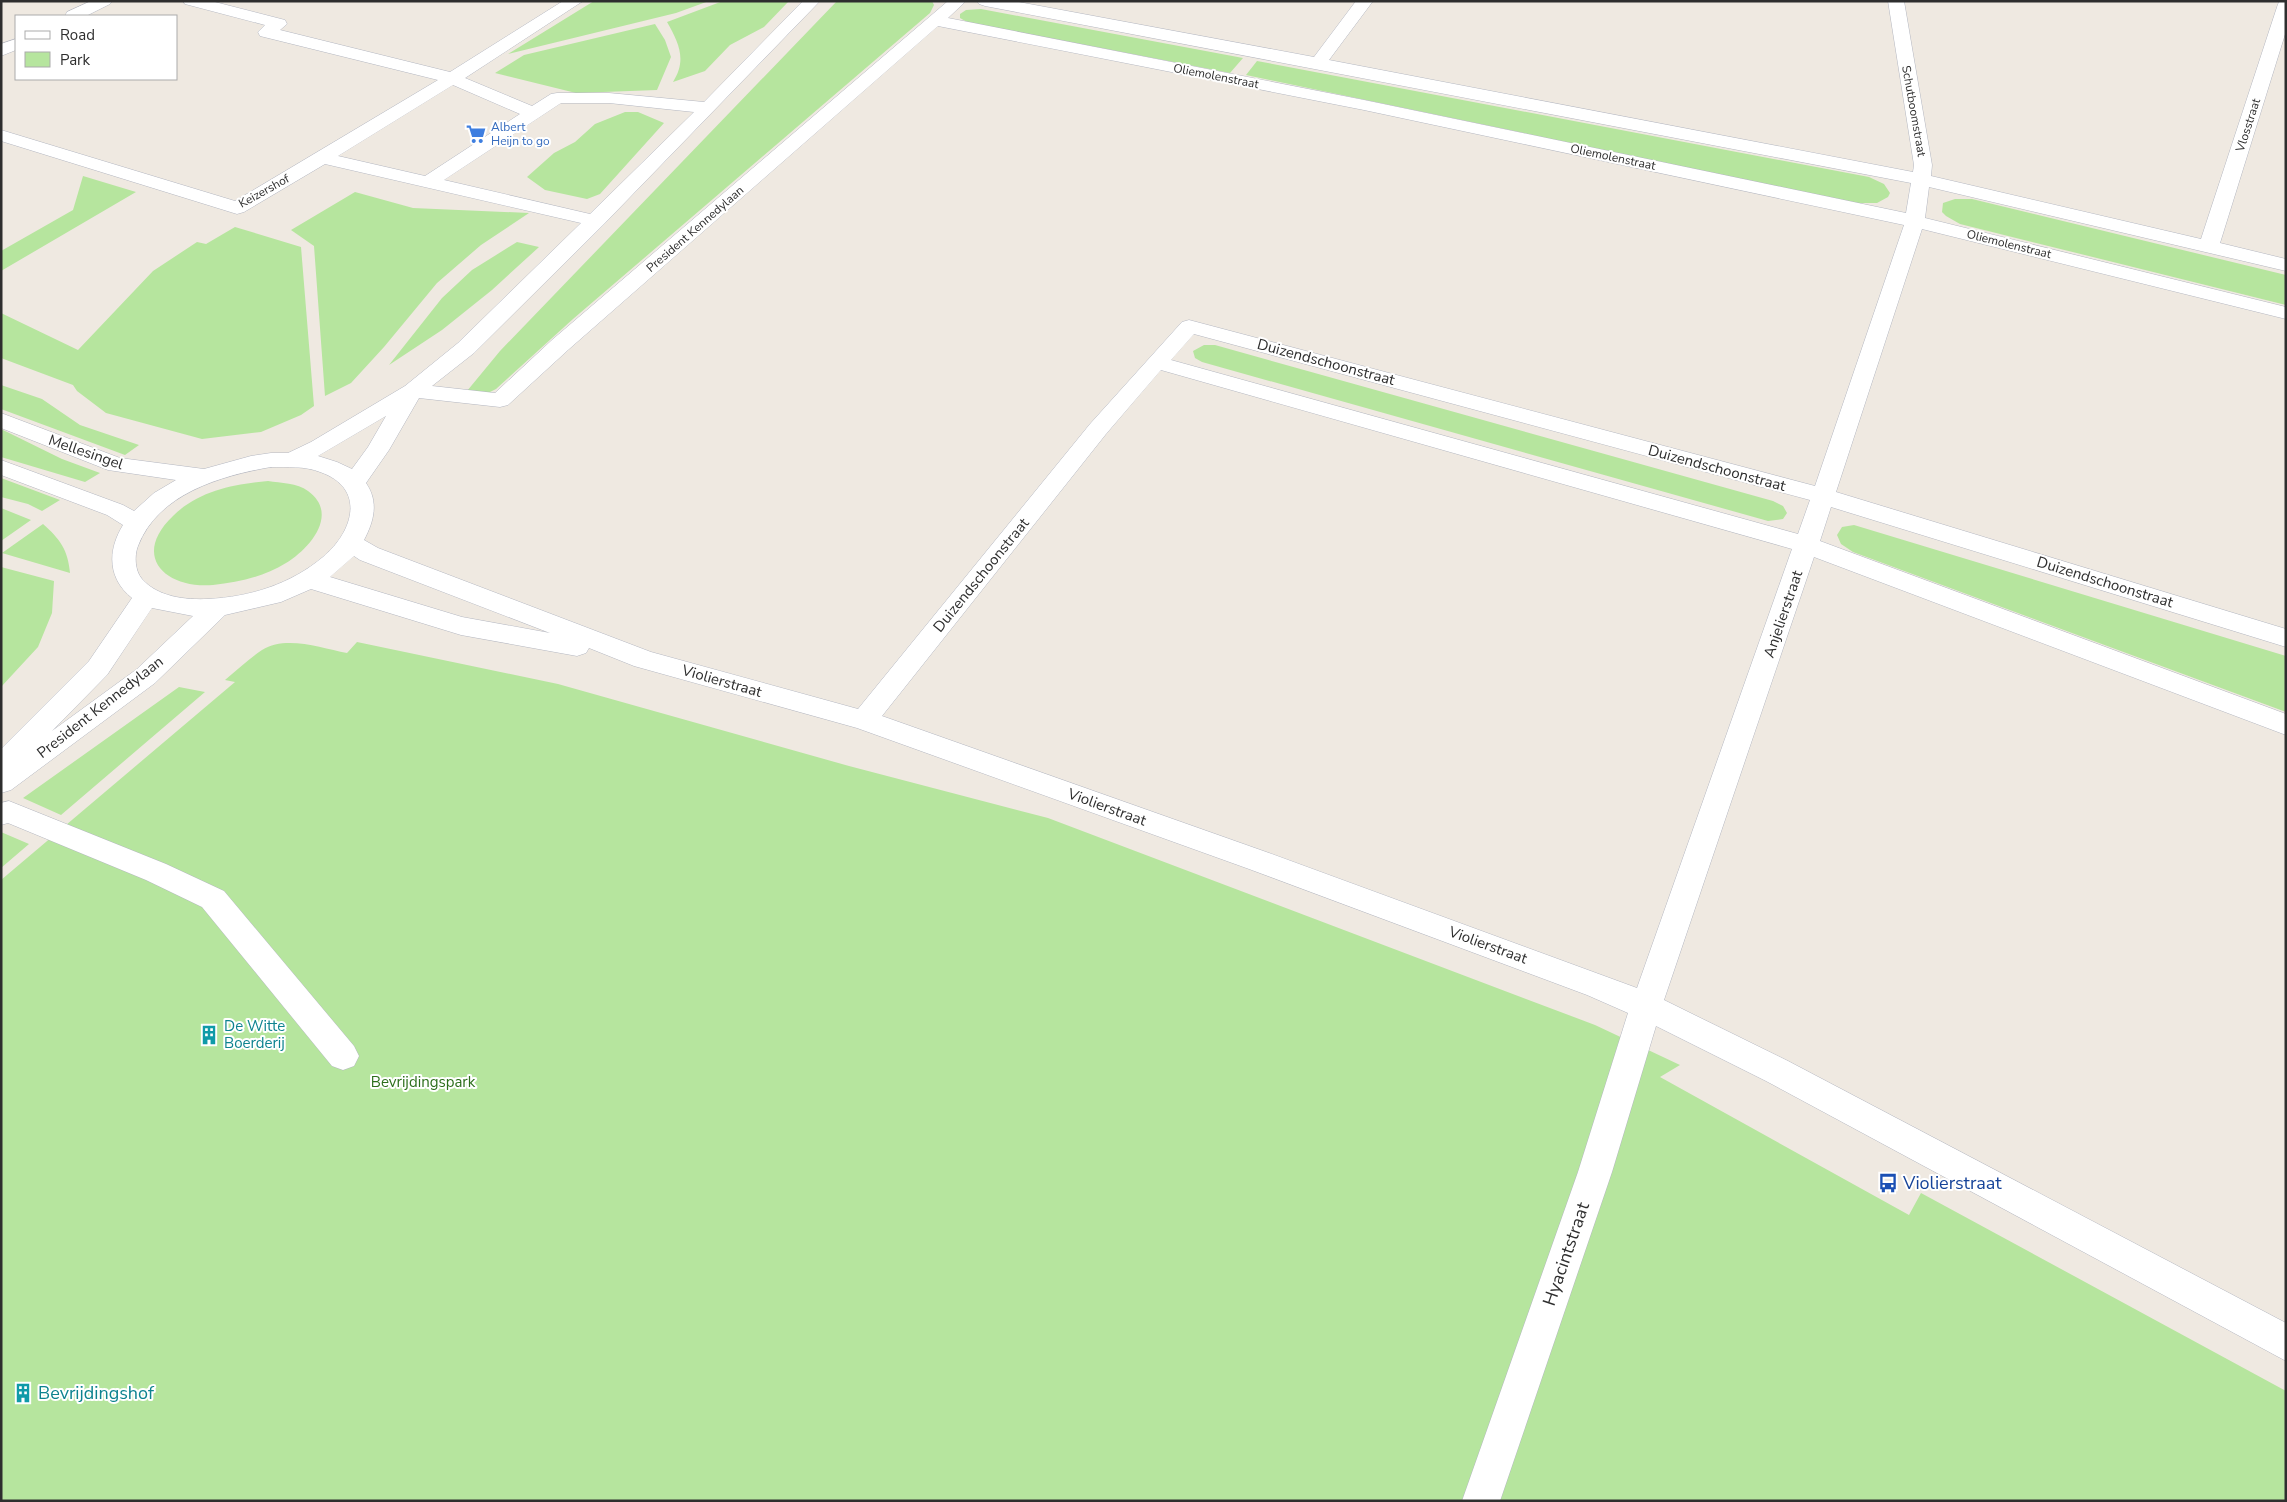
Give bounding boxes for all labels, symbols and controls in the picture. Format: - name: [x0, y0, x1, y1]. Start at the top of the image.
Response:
- legend: [15, 15, 178, 80]
- text: Road: [60, 25, 95, 45]
- text: Park: [60, 50, 90, 70]
- street label: Oliemolenstraat: [1172, 60, 1261, 92]
- street label: Schutboomstraat: [1898, 64, 1930, 159]
- street label: Vlosstraat: [2232, 95, 2264, 155]
- place label: Albert Heijn to go: [491, 119, 550, 149]
- supermarket icon: Albert Heijn to go: [465, 123, 487, 145]
- street label: Oliemolenstraat: [1569, 140, 1658, 174]
- street label: Keizershof: [236, 170, 293, 212]
- street label: President Kennedylaan: [643, 182, 747, 276]
- street label: Oliemolenstraat: [1965, 226, 2054, 262]
- street label: Duizendschoonstraat: [1255, 334, 1398, 390]
- street label: Mellesingel: [46, 430, 127, 474]
- street label: Duizendschoonstraat: [1646, 440, 1789, 496]
- street label: Duizendschoonstraat: [929, 513, 1034, 636]
- street label: Duizendschoonstraat: [2034, 552, 2176, 613]
- street label: Anjelierstraat: [1759, 567, 1808, 660]
- street label: President Kennedylaan: [33, 651, 167, 763]
- street label: Violierstraat: [679, 660, 765, 702]
- street label: Violierstraat: [1064, 783, 1150, 831]
- street label: Violierstraat: [1445, 921, 1531, 969]
- place label: De Witte Boerderij: [224, 1016, 285, 1053]
- building icon: De Witte Boerderij: [198, 1024, 220, 1046]
- park label: Bevrijdingspark: [371, 1072, 476, 1092]
- place label: Violierstraat: [1902, 1171, 2002, 1195]
- bus stop icon: Violierstraat: [1877, 1172, 1899, 1194]
- street label: Hyacintstraat: [1537, 1198, 1595, 1309]
- place label: Bevrijdingshof: [38, 1381, 155, 1405]
- building icon: Bevrijdingshof: [12, 1382, 34, 1404]

